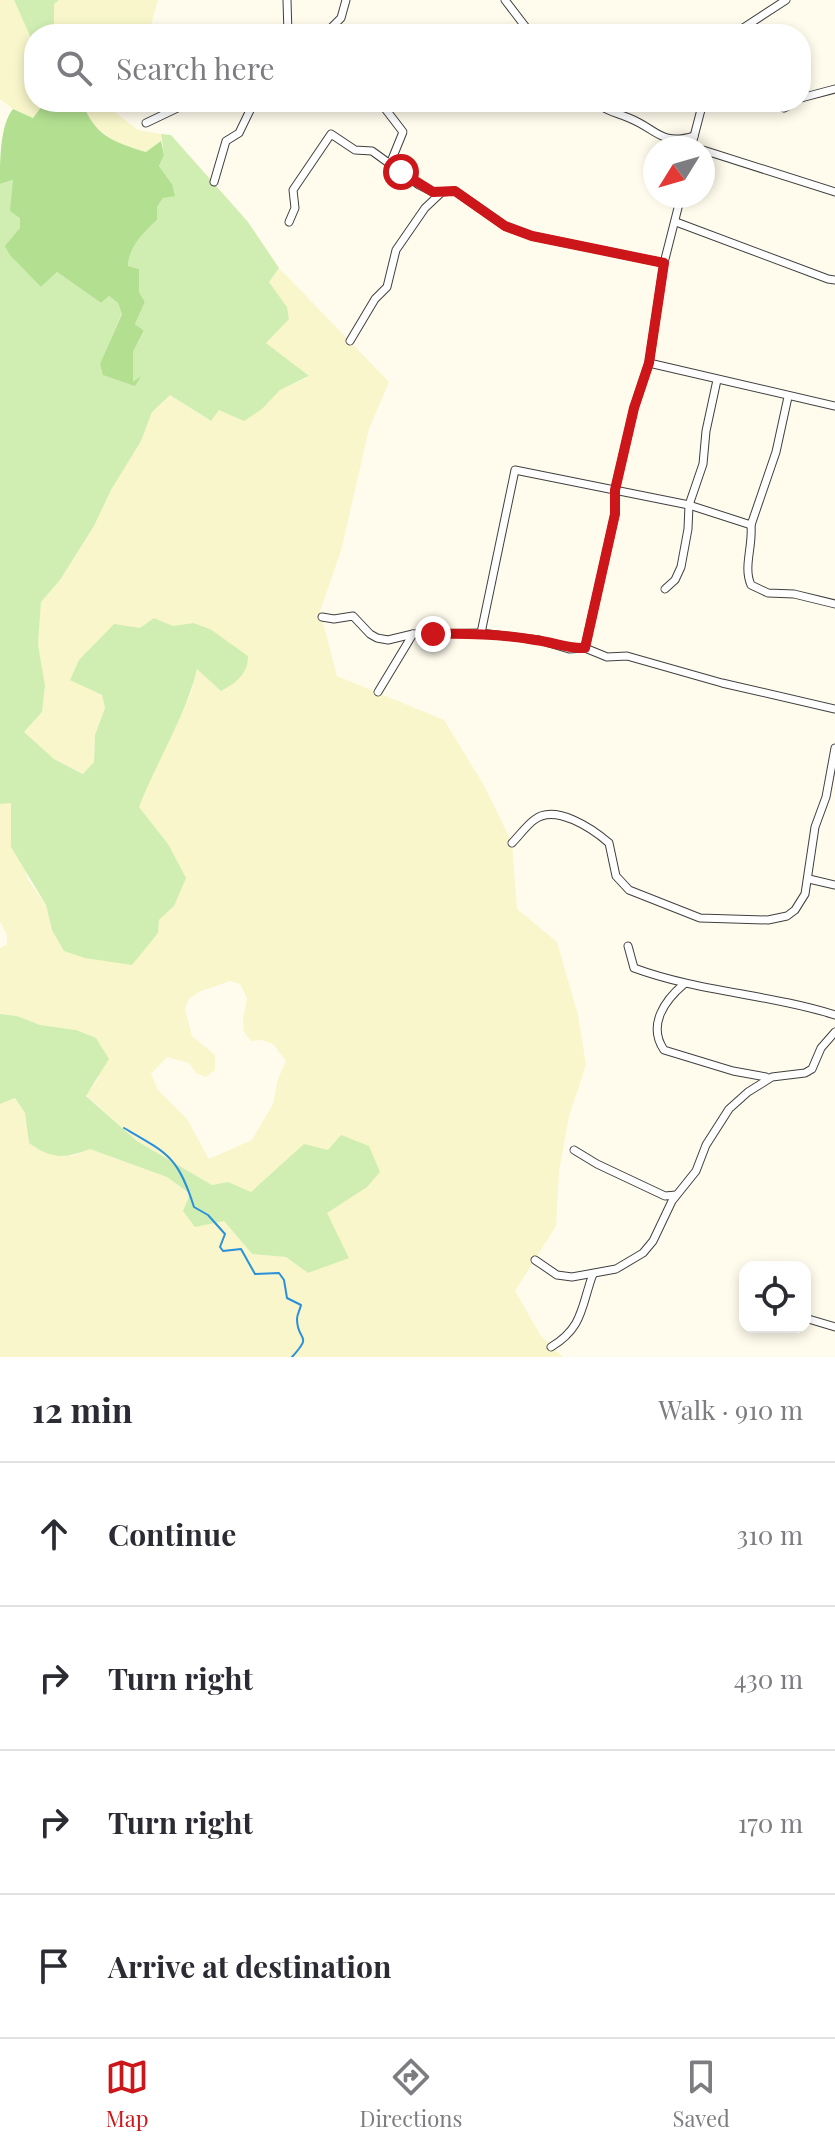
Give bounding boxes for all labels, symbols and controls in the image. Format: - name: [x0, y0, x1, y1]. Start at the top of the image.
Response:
- search box: [24, 24, 811, 112]
- icon: search: [52, 46, 96, 90]
- text: Search here: [116, 48, 275, 88]
- north arrow: [643, 136, 715, 208]
- route start: [383, 154, 419, 190]
- route end: [415, 616, 451, 652]
- map controls: [739, 1261, 811, 1333]
- button: locate: [739, 1261, 811, 1333]
- text: 12 min: [32, 1386, 133, 1432]
- text: Walk · 910 m: [659, 1392, 803, 1427]
- icon: ahead: [32, 1512, 76, 1556]
- text: Continue: [108, 1514, 236, 1554]
- text: 310 m: [736, 1517, 803, 1552]
- icon: right: [32, 1656, 76, 1700]
- text: Turn right: [108, 1658, 253, 1698]
- text: 430 m: [734, 1661, 803, 1696]
- icon: right: [32, 1800, 76, 1844]
- text: Turn right: [108, 1802, 253, 1842]
- text: 170 m: [738, 1805, 803, 1840]
- icon: arrive: [32, 1944, 76, 1988]
- text: Arrive at destination: [108, 1946, 391, 1986]
- tab: Map: [105, 2055, 149, 2133]
- tab: Directions: [359, 2055, 462, 2133]
- tab: Saved: [673, 2055, 730, 2133]

